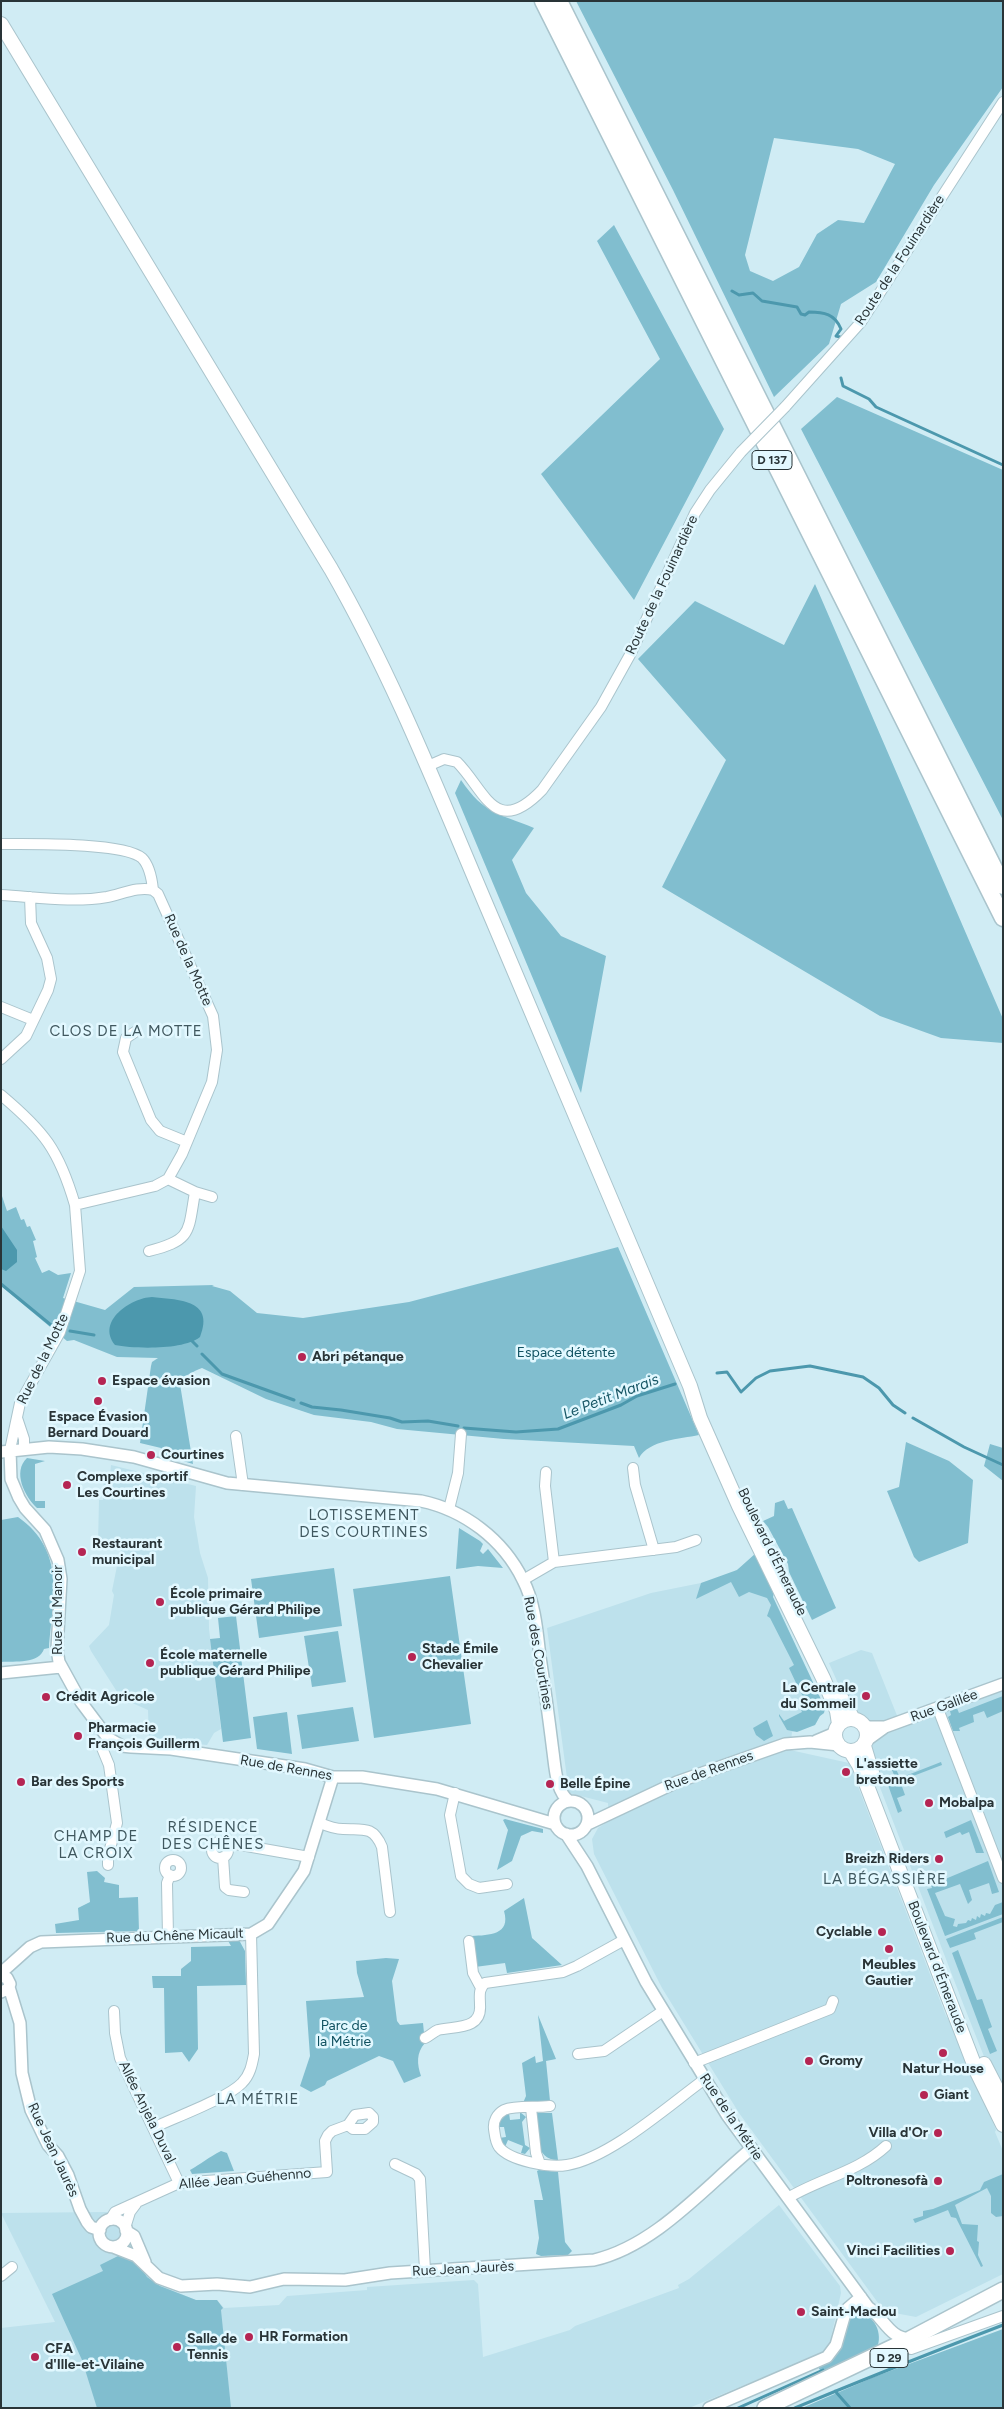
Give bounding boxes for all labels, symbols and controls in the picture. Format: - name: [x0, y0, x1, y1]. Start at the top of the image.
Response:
- street label: Route de la Fouinardière: [852, 192, 948, 328]
- road number: D 137: [752, 450, 792, 470]
- street label: Route de la Fouinardière: [622, 513, 702, 657]
- street label: Rue de la Motte: [160, 911, 216, 1009]
- district label: CLOS DE LA MOTTE: [47, 1023, 205, 1041]
- street label: Rue de la Motte: [14, 1311, 72, 1407]
- park label: Espace détente: [517, 1345, 615, 1361]
- place label: Abri pétanque: [312, 1349, 404, 1365]
- marker: Abri pétanque: [296, 1351, 308, 1363]
- water label: Le Petit Marais: [561, 1370, 661, 1424]
- place label: Espace évasion: [112, 1373, 210, 1389]
- marker: Espace évasion: [96, 1375, 108, 1387]
- marker: Espace Évasion Bernard Douard: [92, 1395, 104, 1407]
- place label: Espace Évasion Bernard Douard: [48, 1409, 148, 1441]
- place label: Courtines: [161, 1447, 224, 1463]
- marker: Courtines: [145, 1449, 157, 1461]
- place label: Complexe sportif Les Courtines: [77, 1469, 188, 1501]
- marker: Complexe sportif Les Courtines: [61, 1479, 73, 1491]
- street label: Boulevard d'Émeraude: [734, 1485, 810, 1619]
- district label: LOTISSEMENT DES COURTINES: [298, 1507, 430, 1542]
- place label: Restaurant municipal: [92, 1536, 163, 1568]
- marker: Restaurant municipal: [76, 1546, 88, 1558]
- street label: Rue du Manoir: [50, 1565, 66, 1655]
- place label: École primaire publique Gérard Philipe: [170, 1586, 320, 1618]
- street label: Rue des Courtines: [520, 1595, 556, 1711]
- marker: École primaire publique Gérard Philipe: [154, 1596, 166, 1608]
- place label: Stade Émile Chevalier: [422, 1641, 498, 1674]
- place label: École maternelle publique Gérard Philipe: [160, 1647, 310, 1680]
- marker: Stade Émile Chevalier: [406, 1651, 418, 1663]
- marker: École maternelle publique Gérard Philipe: [144, 1657, 156, 1669]
- place label: La Centrale du Sommeil: [780, 1680, 856, 1712]
- street label: Rue Galilée: [908, 1686, 980, 1726]
- place label: Crédit Agricole: [56, 1689, 154, 1705]
- marker: La Centrale du Sommeil: [860, 1690, 872, 1702]
- marker: Crédit Agricole: [40, 1691, 52, 1703]
- place label: Pharmacie François Guillerm: [88, 1720, 200, 1752]
- marker: Pharmacie François Guillerm: [72, 1730, 84, 1742]
- street label: Rue de Rennes: [662, 1747, 756, 1795]
- street label: Rue de Rennes: [239, 1752, 333, 1784]
- place label: L'assiette bretonne: [856, 1756, 918, 1788]
- marker: L'assiette bretonne: [840, 1766, 852, 1778]
- place label: Bar des Sports: [31, 1774, 124, 1790]
- marker: Bar des Sports: [15, 1776, 27, 1788]
- place label: Belle Épine: [560, 1776, 630, 1792]
- marker: Belle Épine: [544, 1778, 556, 1790]
- place label: Mobalpa: [939, 1795, 994, 1811]
- marker: Mobalpa: [923, 1797, 935, 1809]
- district label: RÉSIDENCE DES CHÊNES: [160, 1819, 266, 1854]
- district label: CHAMP DE LA CROIX: [53, 1828, 139, 1863]
- place label: Breizh Riders: [845, 1851, 929, 1867]
- marker: Breizh Riders: [933, 1853, 945, 1865]
- district label: LA BÉGASSIÈRE: [821, 1871, 949, 1889]
- street label: Boulevard d'Émeraude: [904, 1899, 970, 2035]
- place label: Cyclable: [816, 1924, 872, 1940]
- street label: Rue du Chêne Micault: [106, 1925, 244, 1947]
- marker: Cyclable: [876, 1926, 888, 1938]
- marker: Meubles Gautier: [883, 1943, 895, 1955]
- place label: Meubles Gautier: [862, 1957, 916, 1990]
- park label: Parc de la Métrie: [317, 2018, 371, 2050]
- marker: Natur House: [937, 2047, 949, 2059]
- place label: Gromy: [819, 2053, 863, 2069]
- marker: Gromy: [803, 2055, 815, 2067]
- street label: Allée Anjela Duval: [115, 2058, 179, 2166]
- place label: Natur House: [902, 2061, 984, 2077]
- street label: Rue de la Métrie: [696, 2070, 766, 2164]
- place label: Giant: [934, 2087, 969, 2103]
- marker: Giant: [918, 2089, 930, 2101]
- district label: LA MÉTRIE: [215, 2091, 301, 2109]
- street label: Rue Jean Jaurès: [24, 2100, 82, 2200]
- place label: Villa d'Or: [868, 2125, 928, 2141]
- marker: Villa d'Or: [932, 2127, 944, 2139]
- street label: Allée Jean Guéhenno: [178, 2165, 312, 2193]
- place label: Poltronesofà: [846, 2173, 928, 2189]
- marker: Poltronesofà: [932, 2175, 944, 2187]
- place label: Vinci Facilities: [847, 2243, 940, 2259]
- marker: Vinci Facilities: [944, 2245, 956, 2257]
- street label: Rue Jean Jaurès: [412, 2258, 514, 2280]
- place label: Saint-Maclou: [811, 2304, 897, 2320]
- marker: Saint-Maclou: [795, 2306, 807, 2318]
- place label: HR Formation: [259, 2329, 348, 2345]
- place label: Salle de Tennis: [187, 2331, 237, 2364]
- marker: HR Formation: [243, 2331, 255, 2343]
- place label: CFA d'Ille-et-Vilaine: [45, 2341, 144, 2374]
- marker: Salle de Tennis: [171, 2341, 183, 2353]
- road number: D 29: [870, 2348, 908, 2368]
- marker: CFA d'Ille-et-Vilaine: [29, 2351, 41, 2363]

